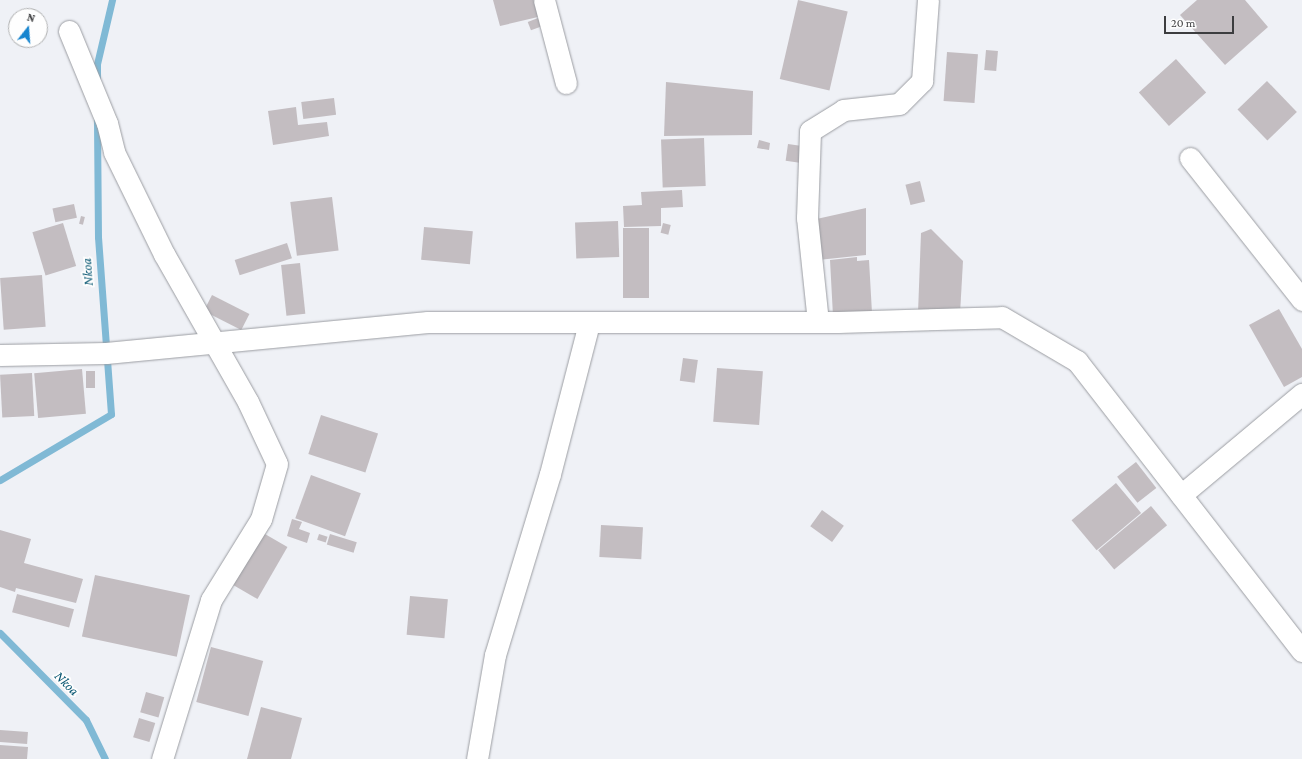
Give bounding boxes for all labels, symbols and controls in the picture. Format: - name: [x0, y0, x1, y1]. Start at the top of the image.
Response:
- north arrow: [8, 8, 48, 48]
- scale bar: [1166, 8, 1236, 34]
- text: N: [26, 11, 37, 24]
- text: 20 m: [1171, 16, 1195, 30]
- water label: Nkoa: [78, 258, 96, 286]
- water label: Nkoa: [51, 667, 83, 699]

